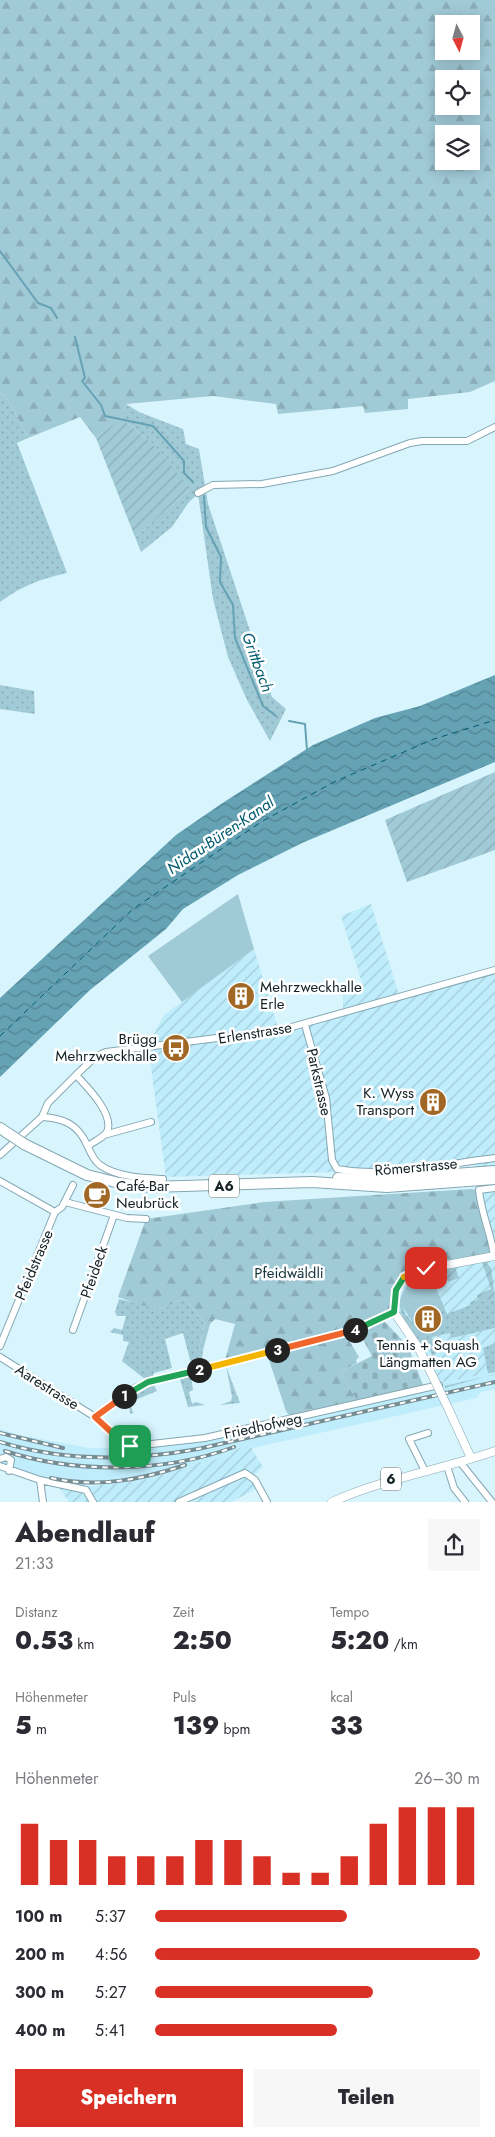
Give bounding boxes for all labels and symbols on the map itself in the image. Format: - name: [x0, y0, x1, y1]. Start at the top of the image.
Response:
- north arrow: [435, 15, 480, 60]
- water label: Grittbach: [236, 629, 279, 695]
- water label: Nidau-Büren-Kanal: [162, 790, 280, 880]
- place label: Mehrzweckhalle Erle: [260, 976, 362, 1015]
- building icon: Mehrzweckhalle Erle: [226, 981, 256, 1011]
- street label: Erlenstrasse: [217, 1016, 294, 1050]
- place label: Brügg Mehrzweckhalle: [55, 1028, 157, 1067]
- bus stop icon: Brügg Mehrzweckhalle: [161, 1033, 191, 1063]
- street label: Parkstrasse: [301, 1046, 337, 1118]
- place label: K. Wyss Transport: [356, 1082, 414, 1121]
- building icon: K. Wyss Transport: [418, 1087, 448, 1117]
- street label: Römerstrasse: [374, 1152, 459, 1182]
- road number: A6: [209, 1174, 239, 1198]
- place label: Café-Bar Neubrück: [116, 1175, 179, 1214]
- cafe icon: Café-Bar Neubrück: [82, 1180, 112, 1210]
- street label: Pfeidstrasse: [9, 1226, 59, 1304]
- street label: Pfeideck: [75, 1242, 113, 1301]
- pin: [405, 1247, 447, 1289]
- park label: Pfeidwäldli: [254, 1262, 324, 1284]
- building icon: Tennis + Squash Längmatten AG: [413, 1304, 443, 1334]
- pin: 4: [342, 1318, 368, 1342]
- place label: Tennis + Squash Längmatten AG: [377, 1334, 479, 1373]
- pin: 3: [264, 1338, 290, 1362]
- pin: 2: [186, 1358, 212, 1382]
- street label: Aarestrasse: [11, 1359, 83, 1415]
- pin: 1: [112, 1384, 136, 1408]
- street label: Friedhofweg: [222, 1407, 304, 1445]
- pin: [109, 1425, 151, 1467]
- road number: 6: [381, 1468, 401, 1490]

